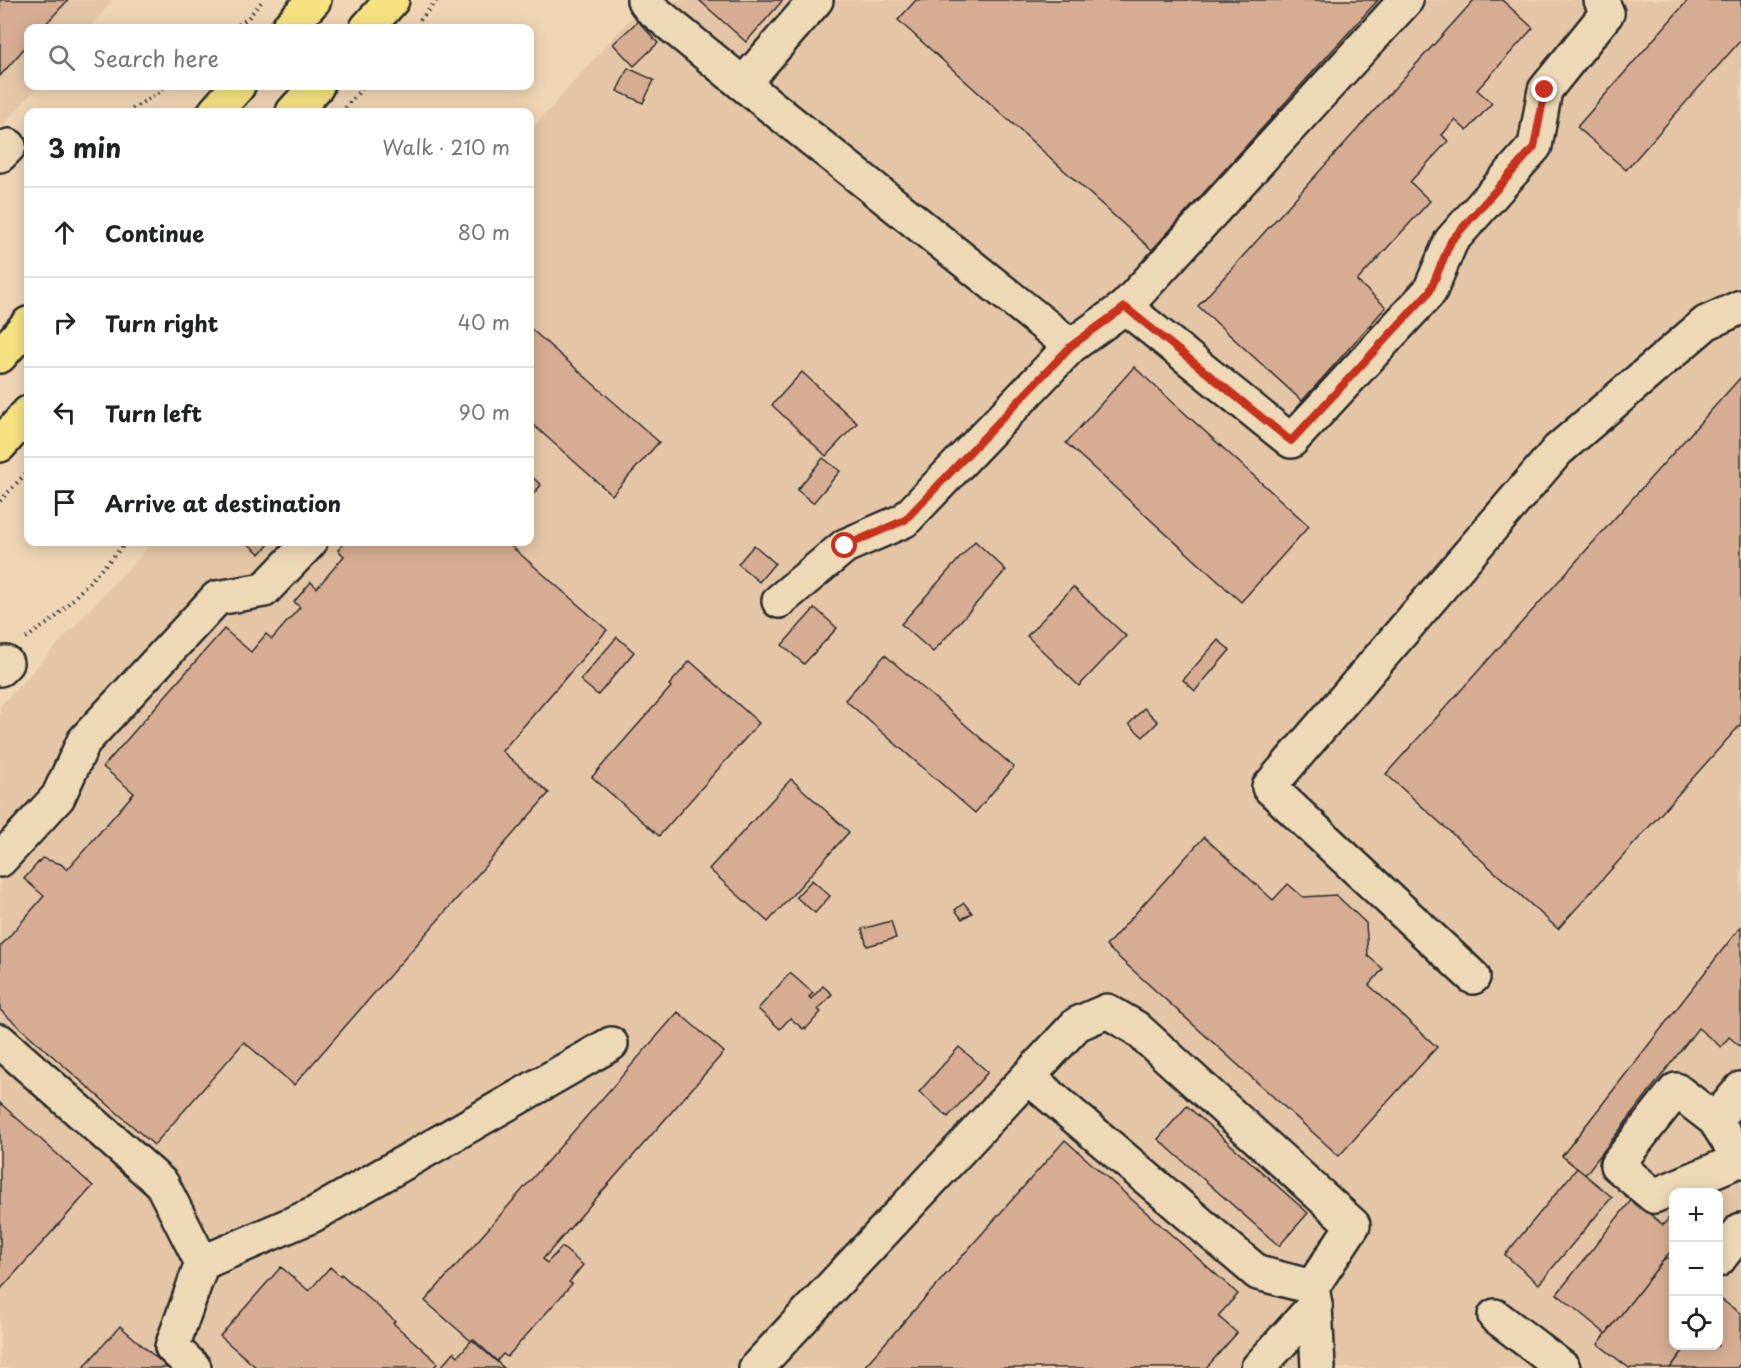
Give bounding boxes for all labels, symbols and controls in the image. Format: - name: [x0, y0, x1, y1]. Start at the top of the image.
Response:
- search box: [24, 24, 534, 90]
- icon: search: [45, 41, 78, 74]
- text: Search here: [93, 41, 219, 74]
- route end: [1531, 76, 1557, 102]
- text: 3 min: [48, 128, 121, 167]
- text: Walk · 210 m: [383, 132, 510, 162]
- icon: ahead: [48, 216, 81, 249]
- text: Continue: [105, 216, 204, 249]
- text: 80 m: [458, 217, 510, 247]
- icon: right: [48, 306, 81, 339]
- text: Turn right: [105, 306, 218, 339]
- text: 40 m: [458, 307, 510, 337]
- icon: left: [48, 396, 81, 429]
- text: Turn left: [105, 396, 202, 429]
- text: 90 m: [459, 397, 510, 427]
- icon: arrive: [48, 486, 81, 519]
- text: Arrive at destination: [105, 486, 341, 519]
- route start: [831, 532, 857, 558]
- map controls: [1669, 1188, 1723, 1350]
- button: +: [1669, 1188, 1723, 1242]
- button: −: [1669, 1242, 1723, 1296]
- button: locate: [1669, 1296, 1723, 1350]

